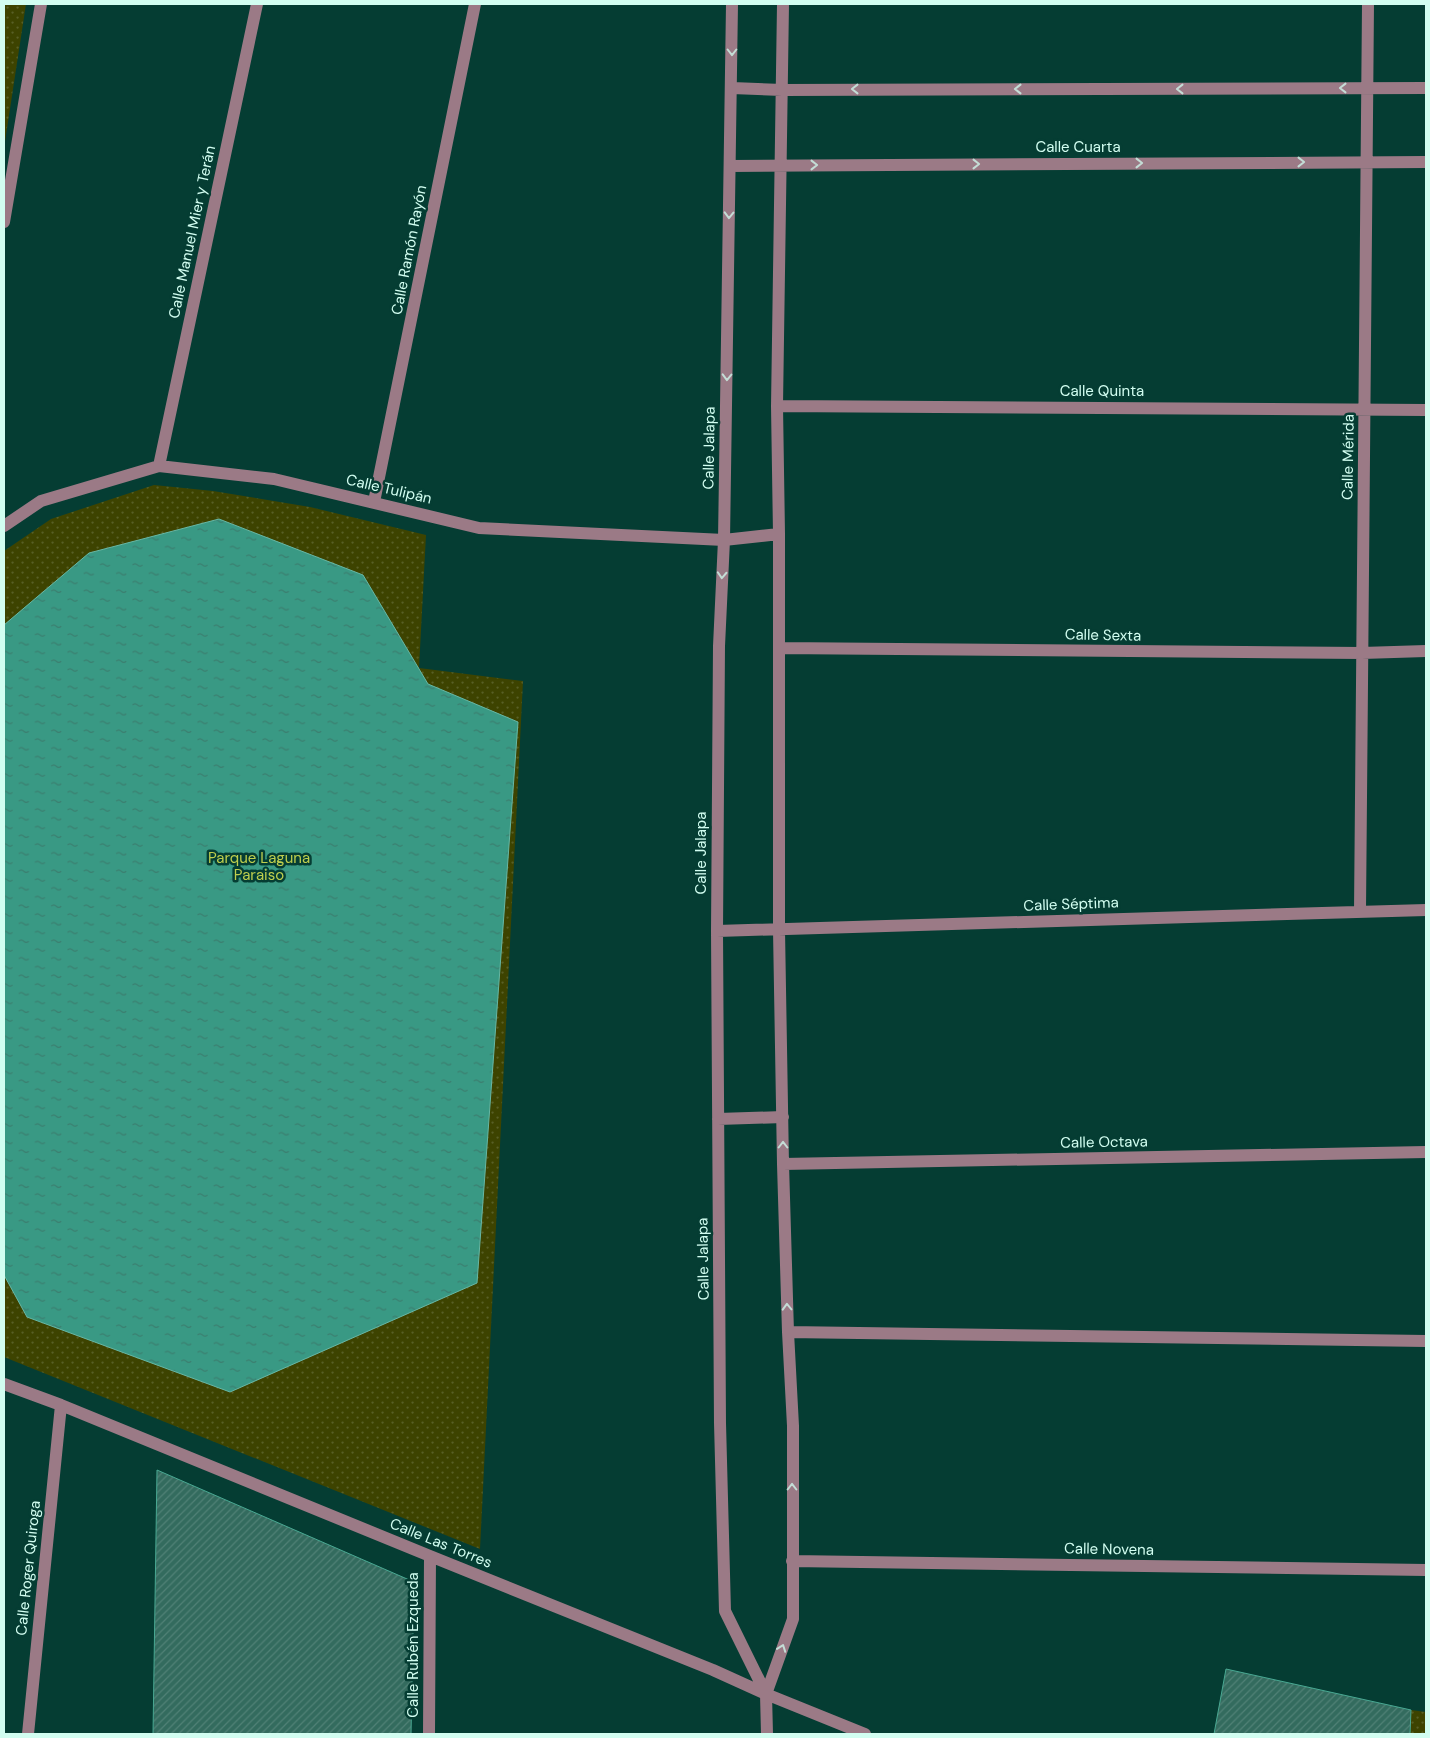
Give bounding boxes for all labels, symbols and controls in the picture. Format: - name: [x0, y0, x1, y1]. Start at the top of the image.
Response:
- one-way arrow: [727, 49, 737, 57]
- one-way arrow: [1338, 83, 1346, 93]
- one-way arrow: [851, 84, 858, 94]
- one-way arrow: [1013, 84, 1021, 94]
- one-way arrow: [1176, 84, 1184, 94]
- street label: Calle Cuarta: [1035, 137, 1121, 157]
- street label: Calle Manuel Mier y Terán: [164, 144, 220, 320]
- one-way arrow: [1298, 157, 1305, 167]
- one-way arrow: [1135, 158, 1143, 168]
- one-way arrow: [972, 159, 980, 169]
- one-way arrow: [810, 160, 818, 170]
- street label: Calle Ramón Rayón: [387, 183, 431, 317]
- one-way arrow: [724, 212, 734, 219]
- one-way arrow: [721, 374, 732, 382]
- street label: Calle Quinta: [1060, 381, 1144, 401]
- street label: Calle Jalapa: [698, 406, 720, 490]
- street label: Calle Mérida: [1337, 414, 1359, 500]
- street label: Calle Tulipán: [344, 469, 434, 509]
- one-way arrow: [717, 571, 728, 579]
- street label: Calle Sexta: [1065, 624, 1141, 646]
- street label: Calle Jalapa: [691, 812, 711, 894]
- park label: Parque Laguna Paraiso: [208, 848, 310, 885]
- street label: Calle Séptima: [1023, 892, 1119, 916]
- street label: Calle Octava: [1060, 1131, 1148, 1153]
- one-way arrow: [778, 1141, 788, 1148]
- street label: Calle Jalapa: [692, 1217, 714, 1301]
- one-way arrow: [782, 1303, 792, 1310]
- one-way arrow: [787, 1483, 797, 1490]
- street label: Calle Roger Quiroga: [11, 1500, 45, 1636]
- street label: Calle Las Torres: [387, 1513, 495, 1573]
- street label: Calle Novena: [1064, 1538, 1154, 1560]
- street label: Calle Rubén Ezqueda: [403, 1572, 423, 1718]
- one-way arrow: [776, 1644, 786, 1652]

